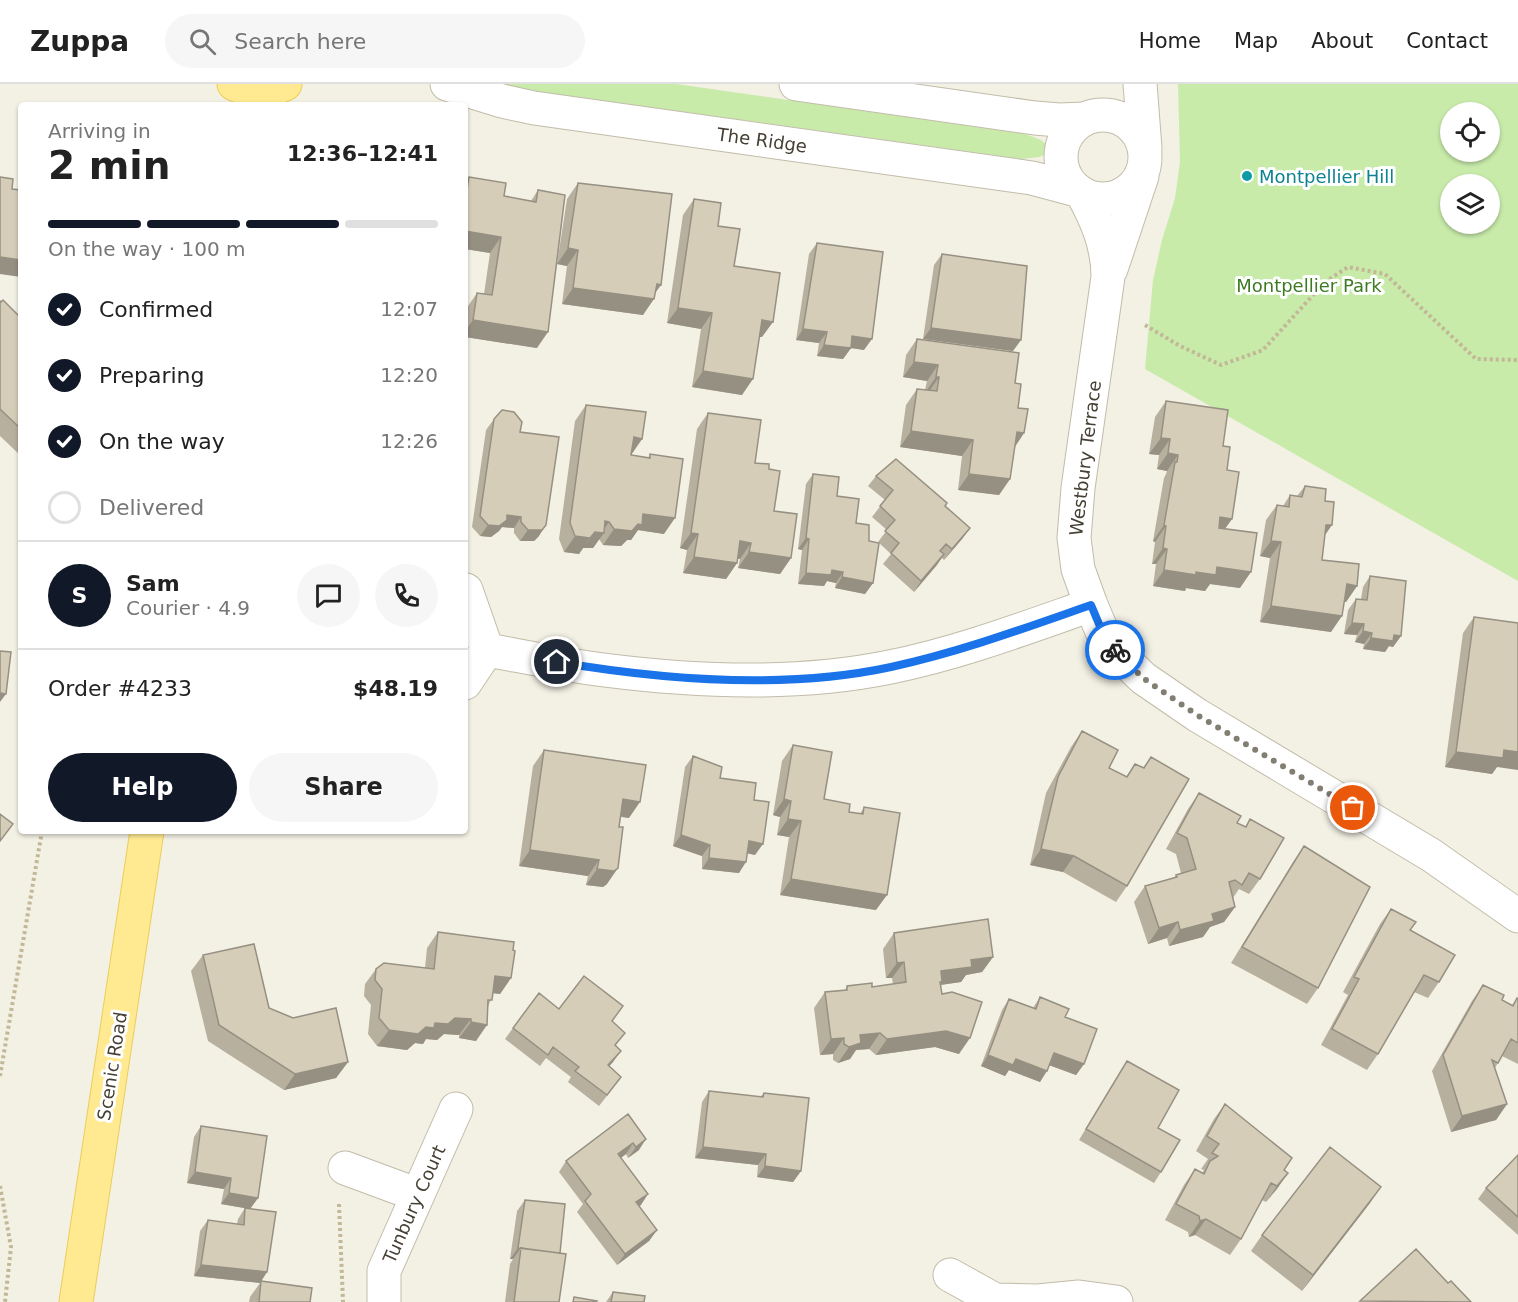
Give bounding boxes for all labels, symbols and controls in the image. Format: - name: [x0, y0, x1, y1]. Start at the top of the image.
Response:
- search box: [165, 14, 585, 68]
- text: Zuppa: [30, 25, 129, 58]
- icon: search: [186, 25, 219, 58]
- text: Search here: [234, 29, 366, 54]
- text: Home: [1139, 29, 1201, 53]
- text: Map: [1234, 29, 1278, 53]
- text: About: [1311, 29, 1373, 53]
- text: Contact: [1406, 29, 1488, 53]
- map controls: [1440, 102, 1500, 234]
- button: locate: [1440, 102, 1500, 162]
- text: Arriving in: [48, 119, 151, 143]
- street label: The Ridge: [715, 123, 808, 157]
- text: 12:36–12:41: [287, 141, 438, 166]
- text: 2 min: [48, 143, 170, 188]
- place label: Montpellier Hill: [1259, 166, 1394, 187]
- marker: Montpellier Hill: [1240, 169, 1254, 183]
- button: layers: [1440, 174, 1500, 234]
- text: On the way · 100 m: [48, 237, 246, 261]
- park label: Montpellier Park: [1236, 275, 1382, 296]
- icon: check: [48, 293, 81, 326]
- text: Confirmed: [99, 297, 213, 322]
- text: 12:07: [380, 297, 438, 321]
- icon: check: [48, 359, 81, 392]
- text: Preparing: [99, 363, 205, 388]
- text: 12:20: [380, 363, 438, 387]
- street label: Westbury Terrace: [1065, 379, 1105, 537]
- icon: check: [48, 425, 81, 458]
- text: On the way: [99, 429, 225, 454]
- text: 12:26: [380, 429, 438, 453]
- text: Delivered: [99, 495, 204, 520]
- button: chat: [297, 564, 360, 627]
- button: phone: [375, 564, 438, 627]
- text: Sam: [126, 571, 180, 596]
- text: S: [72, 583, 87, 608]
- text: Courier · 4.9: [126, 596, 250, 620]
- courier: [1085, 620, 1145, 680]
- icon: bike: [1099, 634, 1132, 667]
- pin: [531, 636, 582, 687]
- icon: home: [540, 645, 573, 678]
- text: Order #4233: [48, 676, 192, 701]
- text: $48.19: [353, 676, 438, 701]
- button: Help: [48, 753, 237, 822]
- button: Share: [249, 753, 438, 822]
- pin: [1327, 782, 1378, 833]
- icon: bag: [1336, 791, 1369, 824]
- street label: Scenic Road: [93, 1010, 131, 1122]
- street label: Tunbury Court: [378, 1142, 449, 1267]

